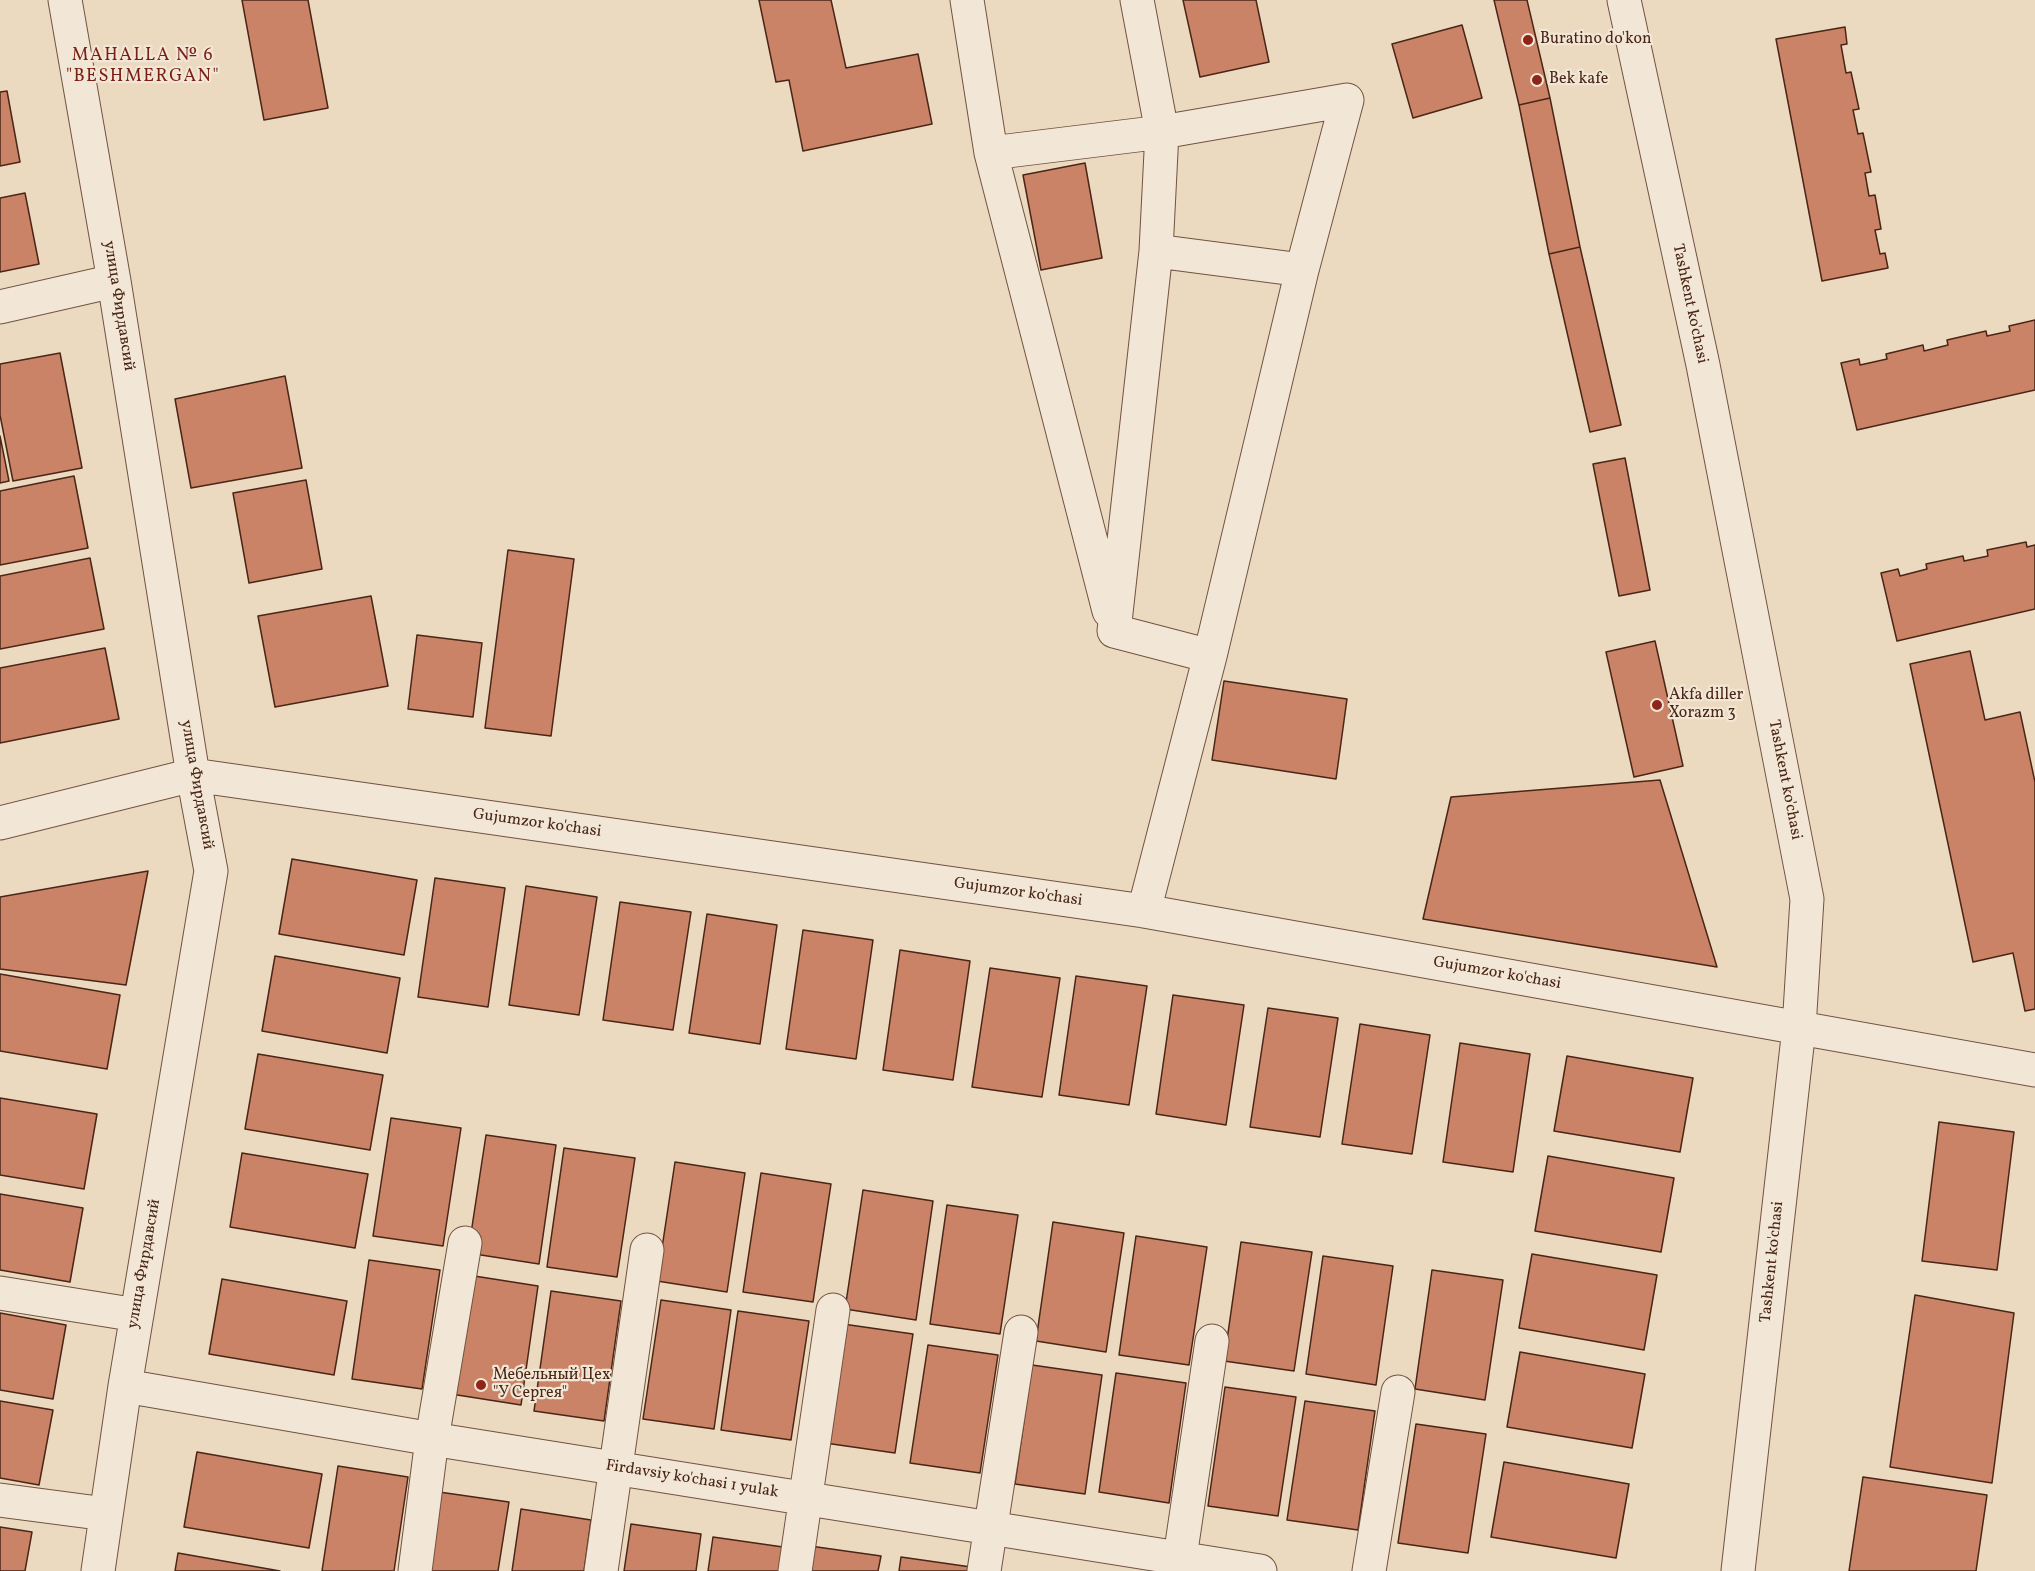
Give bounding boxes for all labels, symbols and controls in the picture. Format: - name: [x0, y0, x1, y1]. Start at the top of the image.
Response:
- place label: Buratino do'kon: [1540, 30, 1652, 50]
- marker: Buratino do'kon: [1521, 33, 1535, 47]
- district label: MAHALLA № 6 "BESHMERGAN": [66, 46, 220, 88]
- place label: Bek kafe: [1549, 70, 1608, 90]
- marker: Bek kafe: [1530, 73, 1544, 87]
- street label: улица Фирдавсий: [98, 240, 138, 372]
- street label: Tashkent ko'chasi: [1667, 242, 1711, 366]
- place label: Akfa diller Xorazm 3: [1669, 686, 1743, 724]
- marker: Akfa diller Xorazm 3: [1650, 698, 1664, 712]
- street label: Tashkent ko'chasi: [1763, 718, 1805, 842]
- street label: улица Фирдавсий: [175, 719, 217, 851]
- street label: Gujumzor ko'chasi: [472, 805, 602, 843]
- street label: Gujumzor ko'chasi: [953, 874, 1083, 912]
- street label: Gujumzor ko'chasi: [1432, 953, 1562, 995]
- street label: улица Фирдавсий: [124, 1198, 166, 1330]
- street label: Tashkent ko'chasi: [1757, 1200, 1789, 1324]
- place label: Мебельный Цех "У Сергея": [493, 1366, 610, 1404]
- marker: Мебельный Цех "У Сергея": [474, 1378, 488, 1392]
- street label: Firdavsiy ko'chasi 1 yulak: [604, 1457, 780, 1503]

